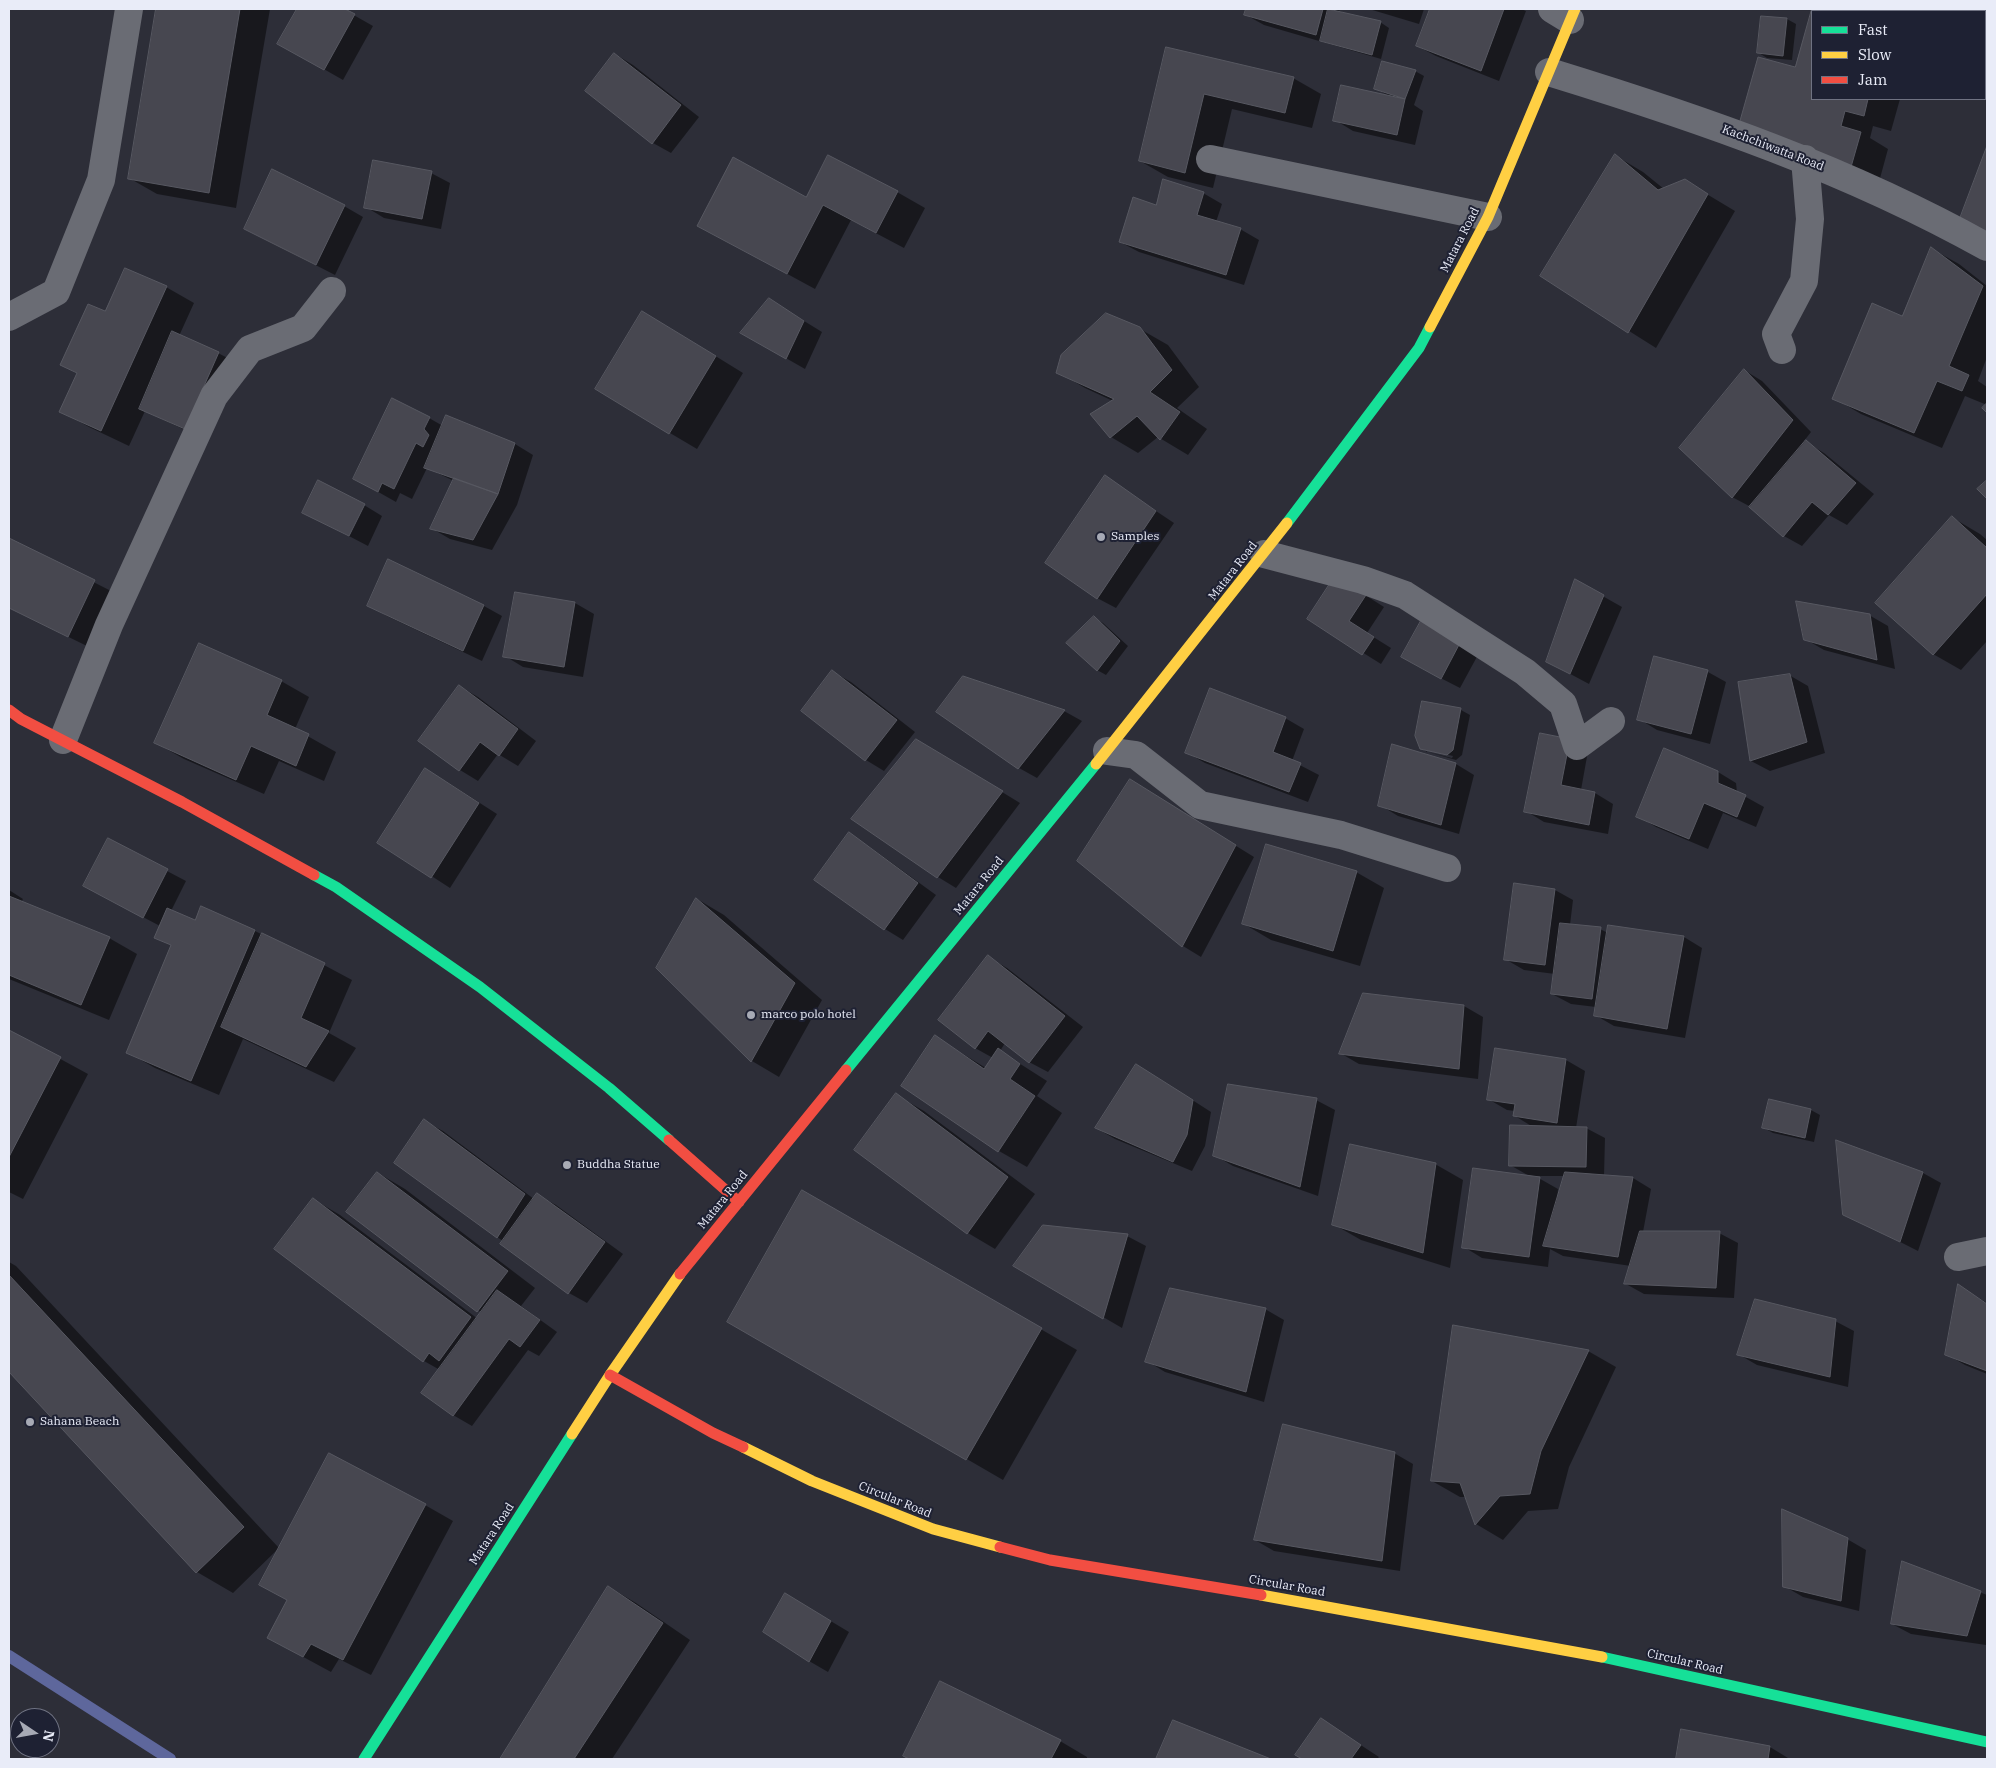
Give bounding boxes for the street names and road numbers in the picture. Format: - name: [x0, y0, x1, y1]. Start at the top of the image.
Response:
- street label: Kachchiwatta Road: [1720, 122, 1826, 174]
- street label: Matara Road: [1437, 205, 1483, 275]
- street label: Matara Road: [1205, 539, 1261, 603]
- street label: Matara Road: [951, 854, 1007, 918]
- street label: Matara Road: [695, 1168, 751, 1232]
- street label: Circular Road: [856, 1479, 934, 1521]
- street label: Matara Road: [467, 1500, 517, 1568]
- street label: Circular Road: [1248, 1572, 1326, 1600]
- street label: Circular Road: [1646, 1646, 1724, 1678]

